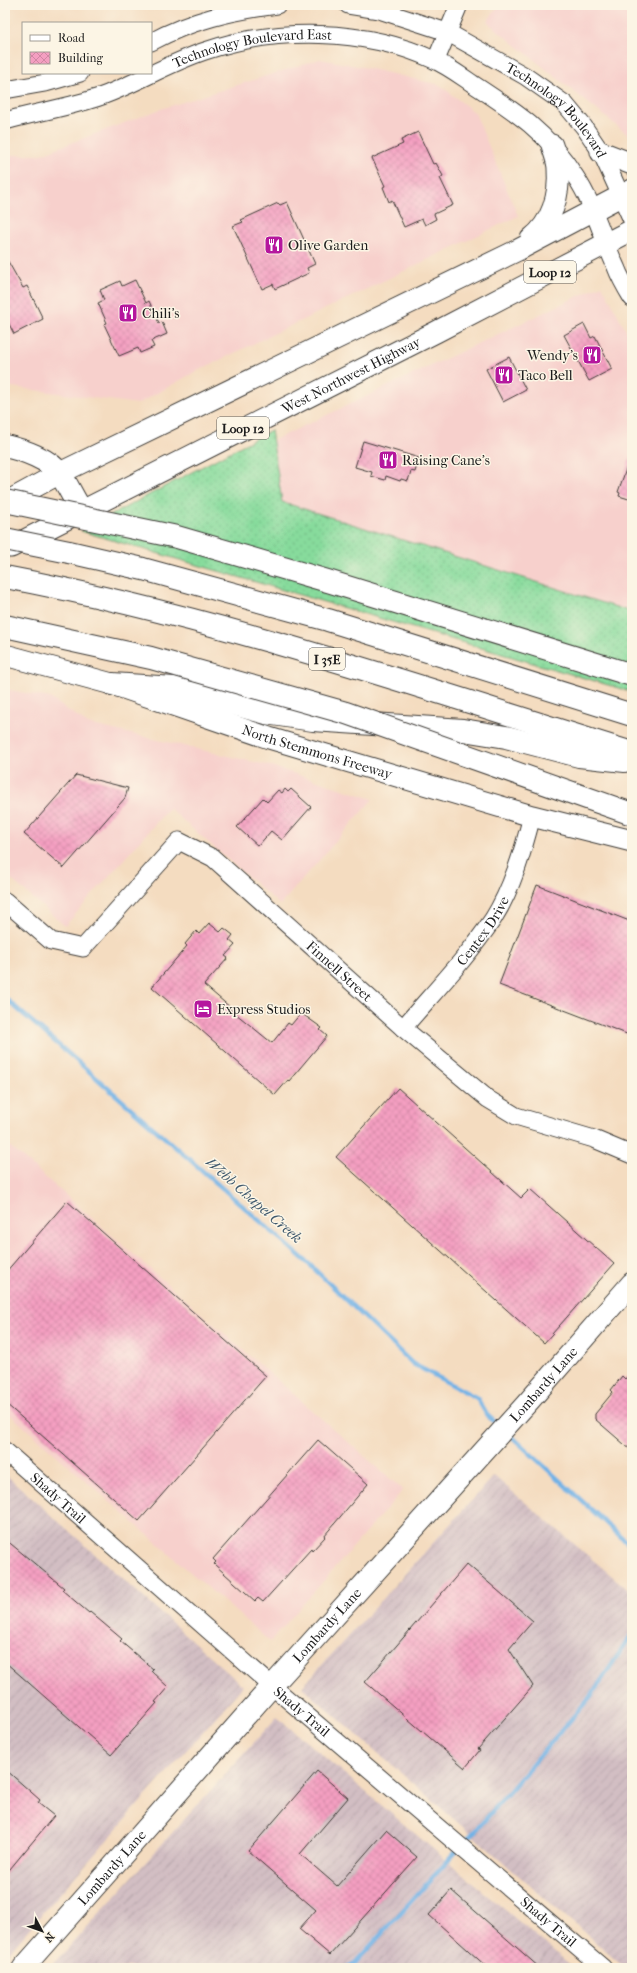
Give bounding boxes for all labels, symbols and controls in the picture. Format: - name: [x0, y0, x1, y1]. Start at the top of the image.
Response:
- legend: [22, 22, 152, 74]
- street label: Technology Boulevard East: [170, 26, 332, 71]
- text: Road: [58, 31, 85, 45]
- text: Building: [58, 51, 103, 65]
- street label: Technology Boulevard: [503, 58, 611, 160]
- restaurant icon: Olive Garden: [263, 234, 285, 256]
- place label: Olive Garden: [288, 237, 368, 254]
- road number: Loop 12: [524, 261, 576, 283]
- restaurant icon: Chili's: [117, 302, 139, 324]
- place label: Chili's: [142, 305, 180, 322]
- street label: West Northwest Highway: [278, 333, 424, 418]
- restaurant icon: Wendy's: [581, 344, 603, 366]
- place label: Wendy's: [526, 347, 578, 364]
- restaurant icon: Taco Bell: [493, 364, 515, 386]
- place label: Taco Bell: [518, 367, 573, 384]
- road number: Loop 12: [217, 417, 269, 439]
- restaurant icon: Raising Cane's: [377, 449, 399, 471]
- place label: Raising Cane's: [402, 452, 490, 469]
- road number: I 35E: [309, 648, 345, 670]
- street label: North Stemmons Freeway: [240, 721, 395, 783]
- street label: Centex Drive: [453, 893, 513, 969]
- street label: Finnell Street: [303, 937, 376, 1005]
- hotel icon: Express Studios: [192, 998, 214, 1020]
- place label: Express Studios: [217, 1001, 311, 1018]
- water label: Webb Chapel Creek: [202, 1153, 306, 1247]
- street label: Lombardy Lane: [506, 1343, 581, 1425]
- street label: Shady Trail: [27, 1469, 90, 1527]
- street label: Lombardy Lane: [289, 1584, 365, 1666]
- street label: Shady Trail: [270, 1683, 334, 1740]
- street label: Lombardy Lane: [74, 1826, 149, 1909]
- street label: Shady Trail: [517, 1893, 580, 1950]
- north arrow: [22, 1911, 62, 1951]
- text: N: [41, 1930, 57, 1945]

